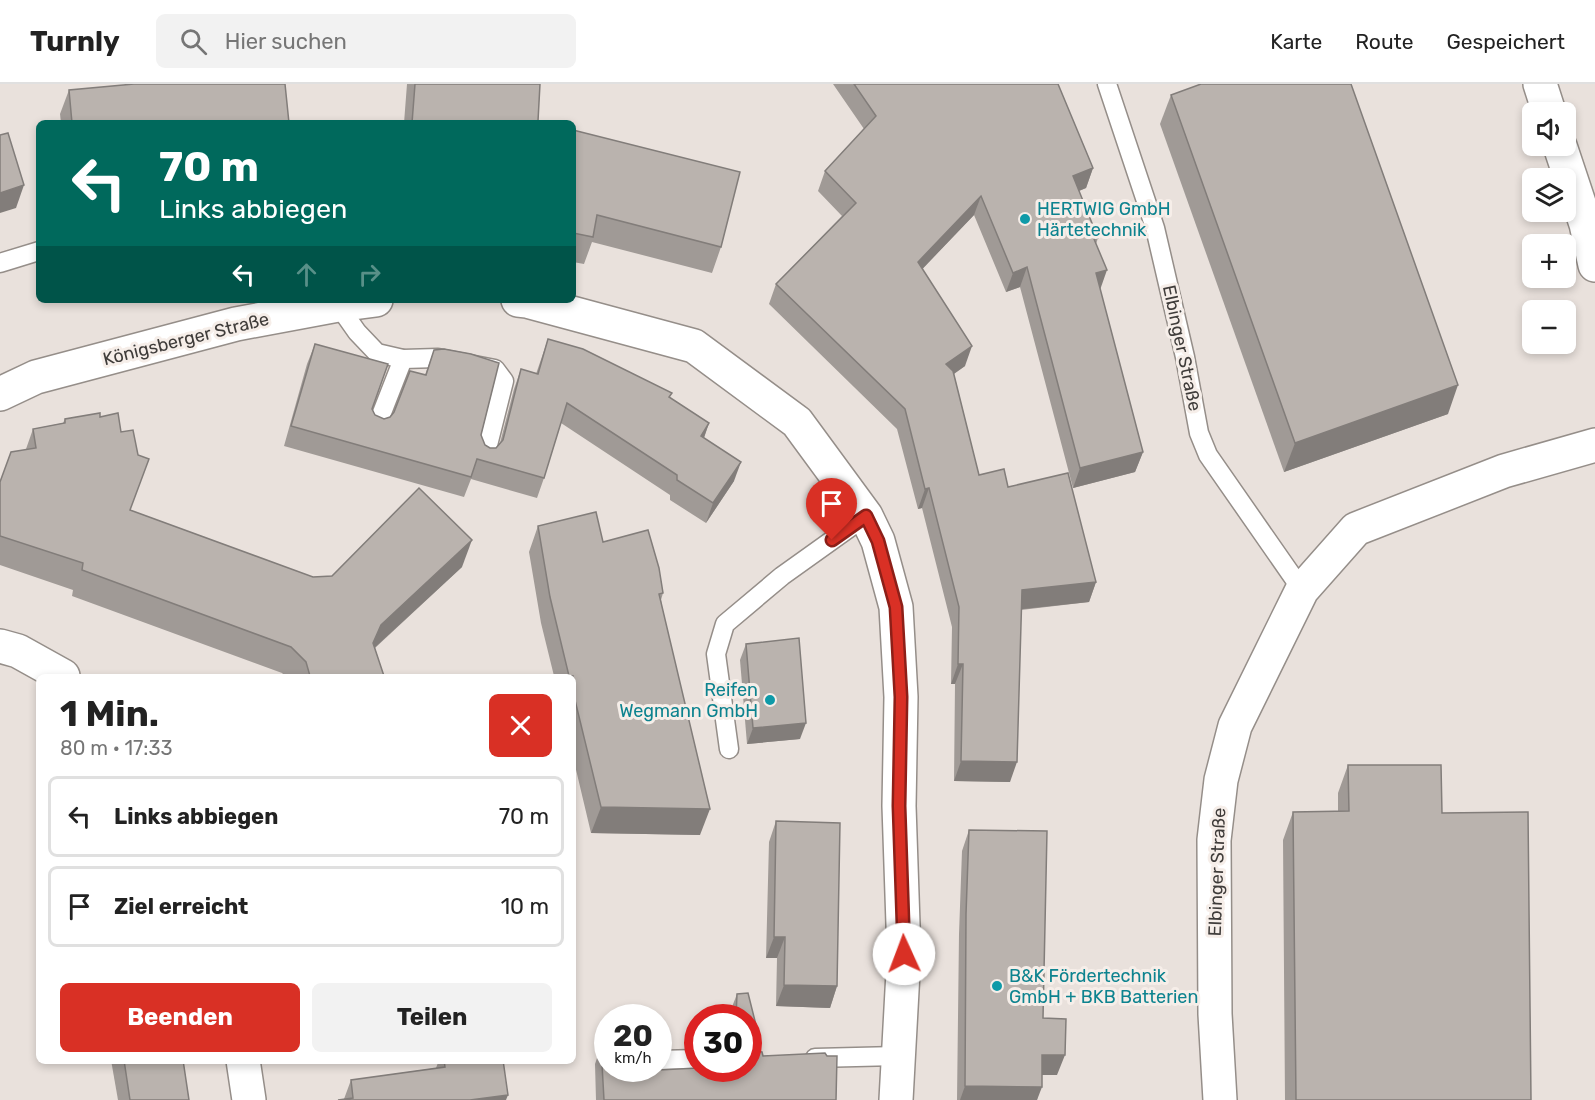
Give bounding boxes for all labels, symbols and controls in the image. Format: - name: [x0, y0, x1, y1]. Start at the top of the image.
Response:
- search box: [156, 14, 576, 68]
- text: Turnly: [30, 25, 120, 58]
- icon: search: [177, 25, 210, 58]
- text: Hier suchen: [225, 28, 347, 55]
- text: Karte: [1270, 29, 1322, 54]
- text: Route: [1355, 29, 1414, 54]
- text: Gespeichert: [1447, 29, 1565, 54]
- map controls: [1522, 102, 1576, 354]
- button: sound: [1522, 102, 1576, 156]
- text: 70 m: [159, 142, 259, 192]
- icon: left: [60, 144, 138, 222]
- button: layers: [1522, 168, 1576, 222]
- text: Links abbiegen: [159, 193, 347, 225]
- place label: HERTWIG GmbH Härtetechnik: [1037, 198, 1171, 241]
- marker: HERTWIG GmbH Härtetechnik: [1018, 212, 1032, 226]
- button: +: [1522, 234, 1576, 288]
- icon: left: [227, 258, 260, 291]
- icon: ahead: [290, 258, 323, 291]
- icon: right: [353, 258, 386, 291]
- street label: Elbinger Straße: [1158, 283, 1206, 413]
- button: −: [1522, 300, 1576, 354]
- street label: Königsberger Straße: [101, 308, 271, 370]
- pin: [806, 478, 857, 540]
- icon: arrive: [815, 487, 848, 520]
- place label: Reifen Wegmann GmbH: [619, 679, 758, 722]
- text: 1 Min.: [60, 692, 159, 735]
- marker: Reifen Wegmann GmbH: [763, 693, 777, 707]
- button: close: [489, 694, 552, 757]
- text: 80 m · 17:33: [60, 736, 172, 760]
- icon: left: [63, 800, 96, 833]
- text: Links abbiegen: [114, 803, 278, 830]
- text: 70 m: [499, 803, 549, 830]
- street label: Elbinger Straße: [1204, 807, 1230, 937]
- icon: arrive: [63, 890, 96, 923]
- text: Ziel erreicht: [114, 893, 248, 920]
- text: 10 m: [501, 893, 549, 920]
- position arrow: [872, 922, 936, 986]
- place label: B&K Fördertechnik GmbH + BKB Batterien: [1009, 965, 1198, 1008]
- marker: B&K Fördertechnik GmbH + BKB Batterien: [990, 979, 1004, 993]
- button: Beenden: [60, 983, 300, 1052]
- button: Teilen: [312, 983, 552, 1052]
- speed limit sign: 30: [684, 1004, 762, 1082]
- text: 20: [613, 1018, 653, 1054]
- text: km/h: [614, 1049, 652, 1067]

